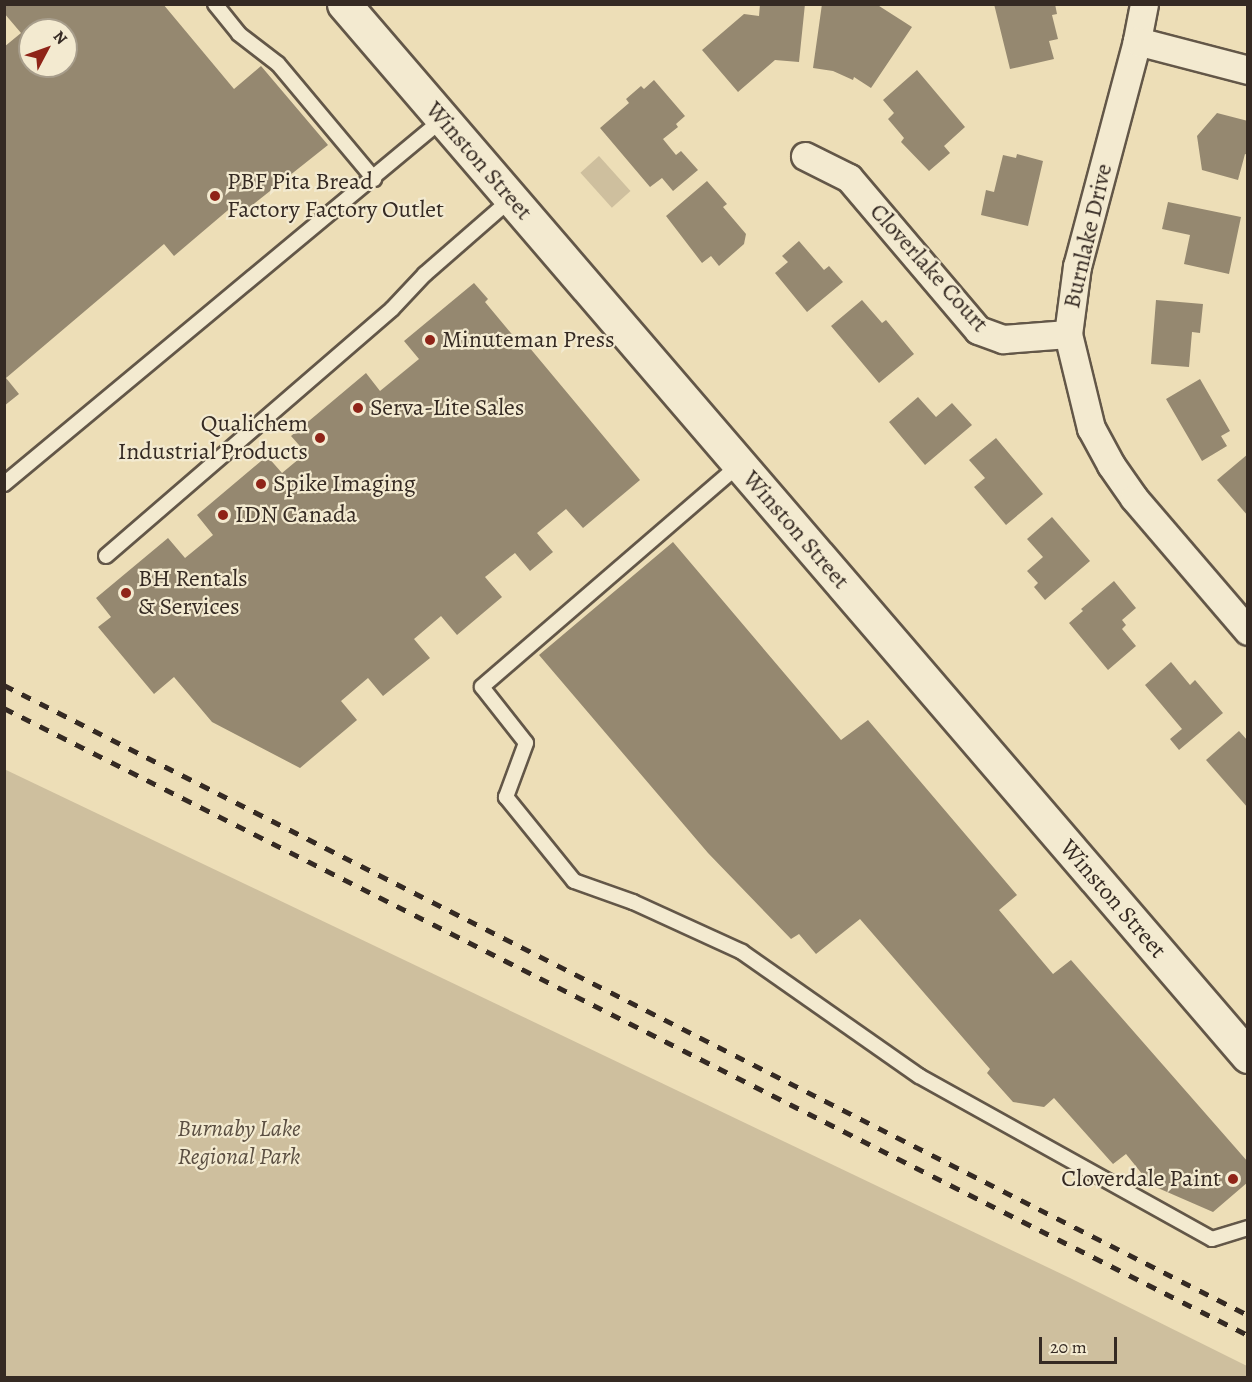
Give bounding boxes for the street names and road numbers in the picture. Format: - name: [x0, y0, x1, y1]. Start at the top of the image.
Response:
- street label: Winston Street: [420, 96, 538, 226]
- street label: Burnlake Drive: [1057, 161, 1119, 311]
- street label: Cloverlake Court: [864, 198, 994, 338]
- street label: Winston Street: [737, 465, 855, 595]
- street label: Winston Street: [1054, 834, 1172, 964]

